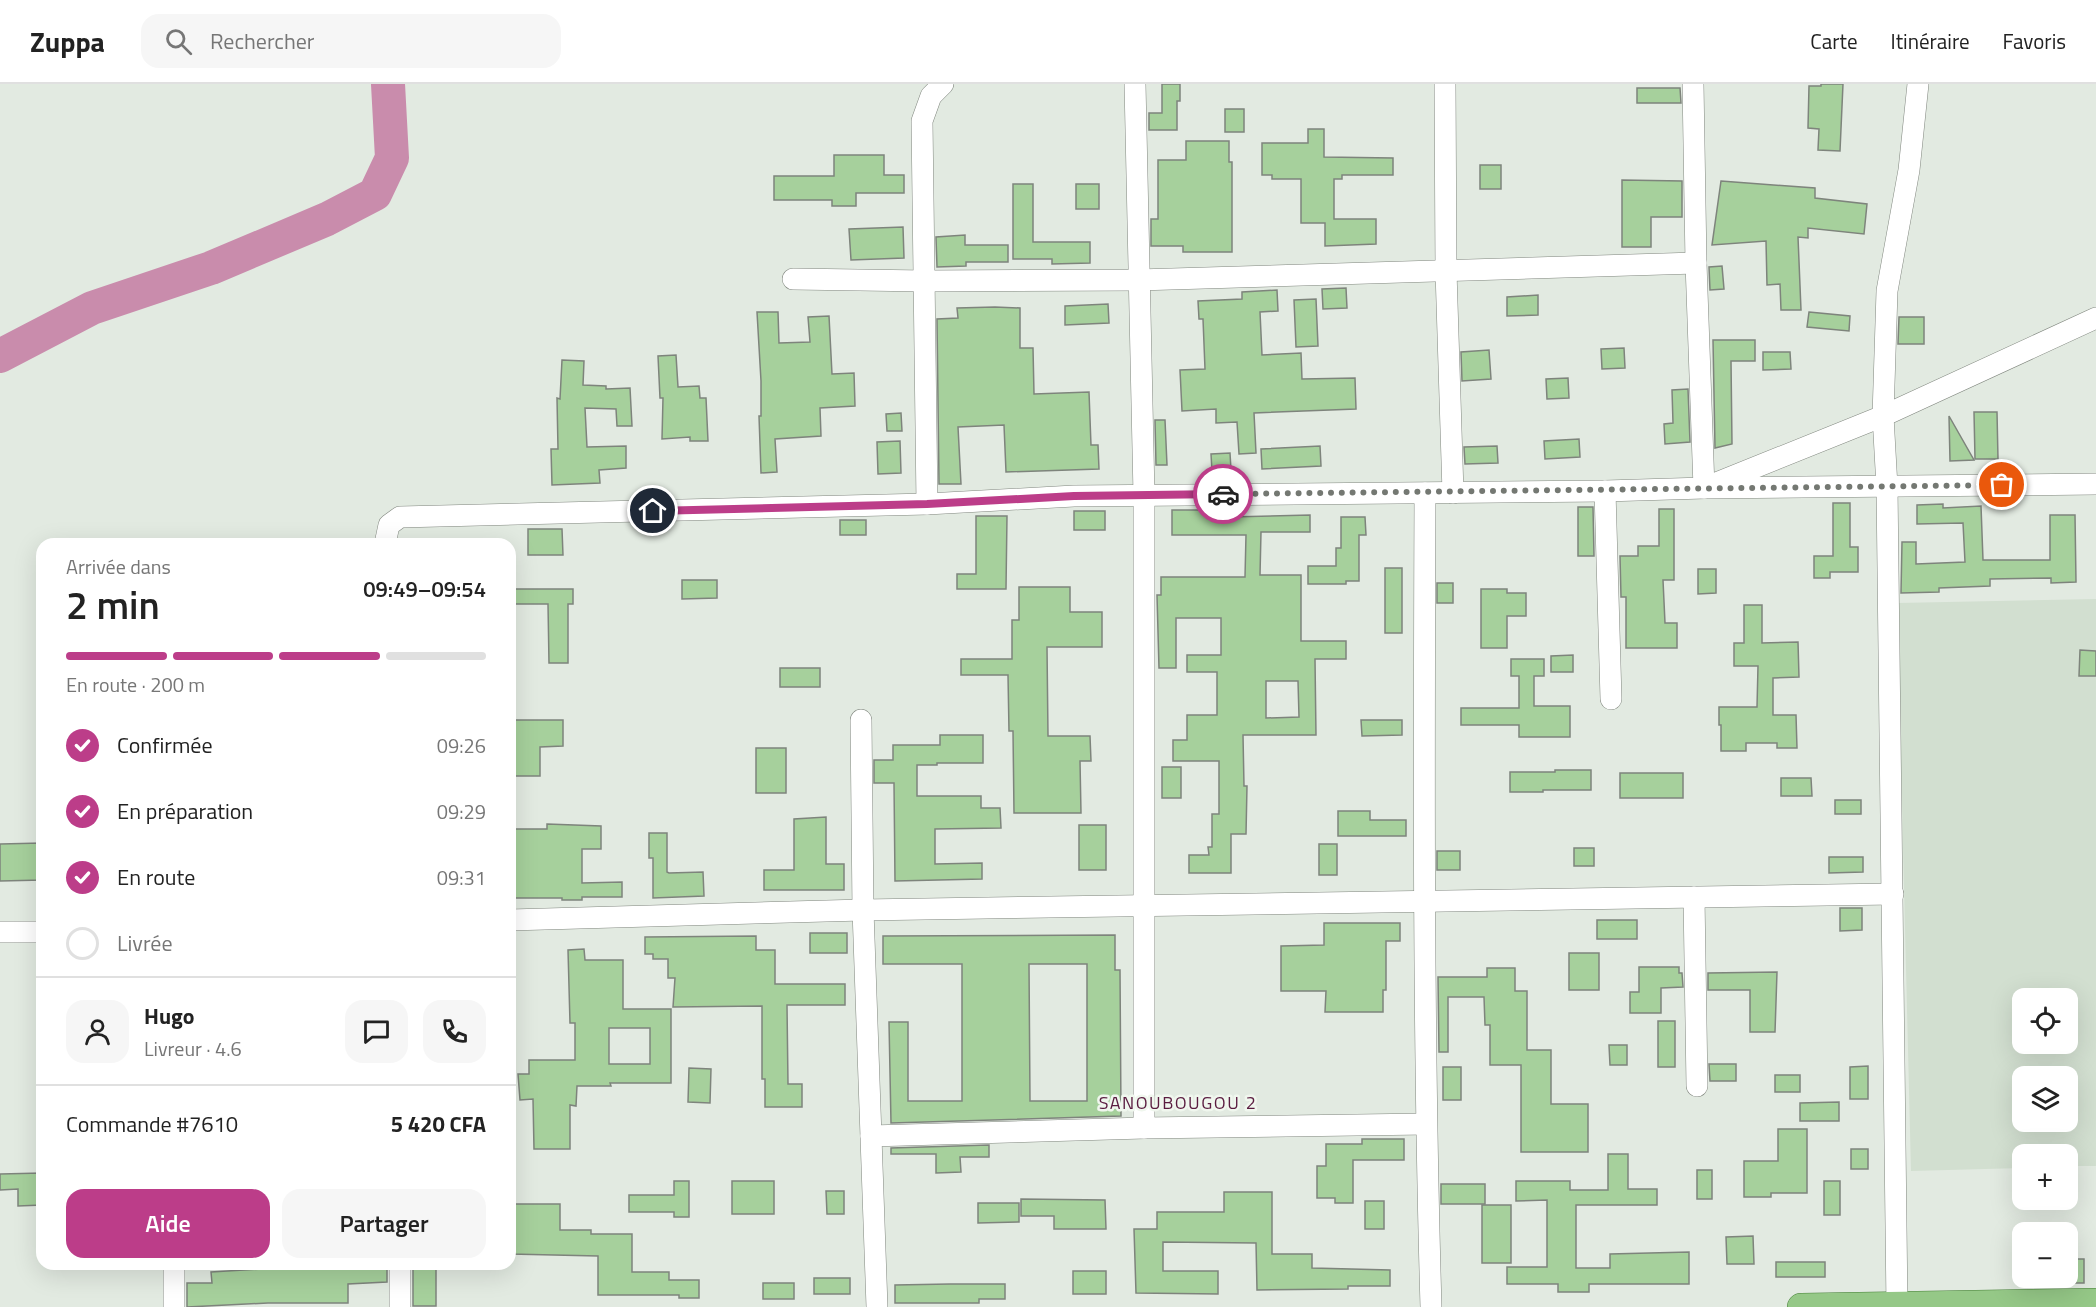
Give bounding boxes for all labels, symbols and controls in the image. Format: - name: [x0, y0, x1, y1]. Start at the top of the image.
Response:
- search box: [141, 14, 561, 68]
- text: Zuppa: [30, 20, 105, 63]
- text: Rechercher: [210, 24, 314, 58]
- icon: search: [162, 25, 195, 58]
- text: Carte: [1810, 25, 1858, 57]
- text: Itinéraire: [1891, 25, 1970, 57]
- text: Favoris: [2003, 25, 2066, 57]
- pin: [1976, 459, 2027, 510]
- courier: [1193, 464, 1253, 524]
- icon: bag: [1985, 468, 2018, 501]
- icon: car: [1207, 478, 1240, 511]
- pin: [627, 485, 678, 536]
- icon: home: [636, 494, 669, 527]
- text: Arrivée dans: [66, 551, 171, 582]
- text: 09:49–09:54: [363, 572, 486, 606]
- text: 2 min: [66, 575, 160, 634]
- text: En route · 200 m: [66, 669, 205, 700]
- text: Confirmée: [117, 728, 213, 762]
- icon: check: [66, 729, 99, 762]
- text: 09:26: [437, 730, 486, 761]
- text: En préparation: [117, 794, 253, 828]
- icon: check: [66, 795, 99, 828]
- text: 09:29: [437, 796, 486, 827]
- text: En route: [117, 860, 195, 894]
- icon: check: [66, 861, 99, 894]
- text: 09:31: [437, 862, 486, 893]
- text: Livrée: [117, 926, 173, 960]
- map controls: [2012, 988, 2078, 1288]
- button: locate: [2012, 988, 2078, 1054]
- text: Hugo: [144, 999, 195, 1033]
- button: person: [66, 1000, 129, 1063]
- button: chat: [345, 1000, 408, 1063]
- button: phone: [423, 1000, 486, 1063]
- text: Livreur · 4.6: [144, 1033, 242, 1064]
- button: layers: [2012, 1066, 2078, 1132]
- district label: SANOUBOUGOU 2: [1099, 1089, 1257, 1116]
- text: Commande #7610: [66, 1107, 238, 1141]
- text: 5 420 CFA: [391, 1107, 486, 1141]
- button: +: [2012, 1144, 2078, 1210]
- button: Aide: [66, 1189, 270, 1258]
- button: Partager: [282, 1189, 486, 1258]
- button: −: [2012, 1222, 2078, 1288]

